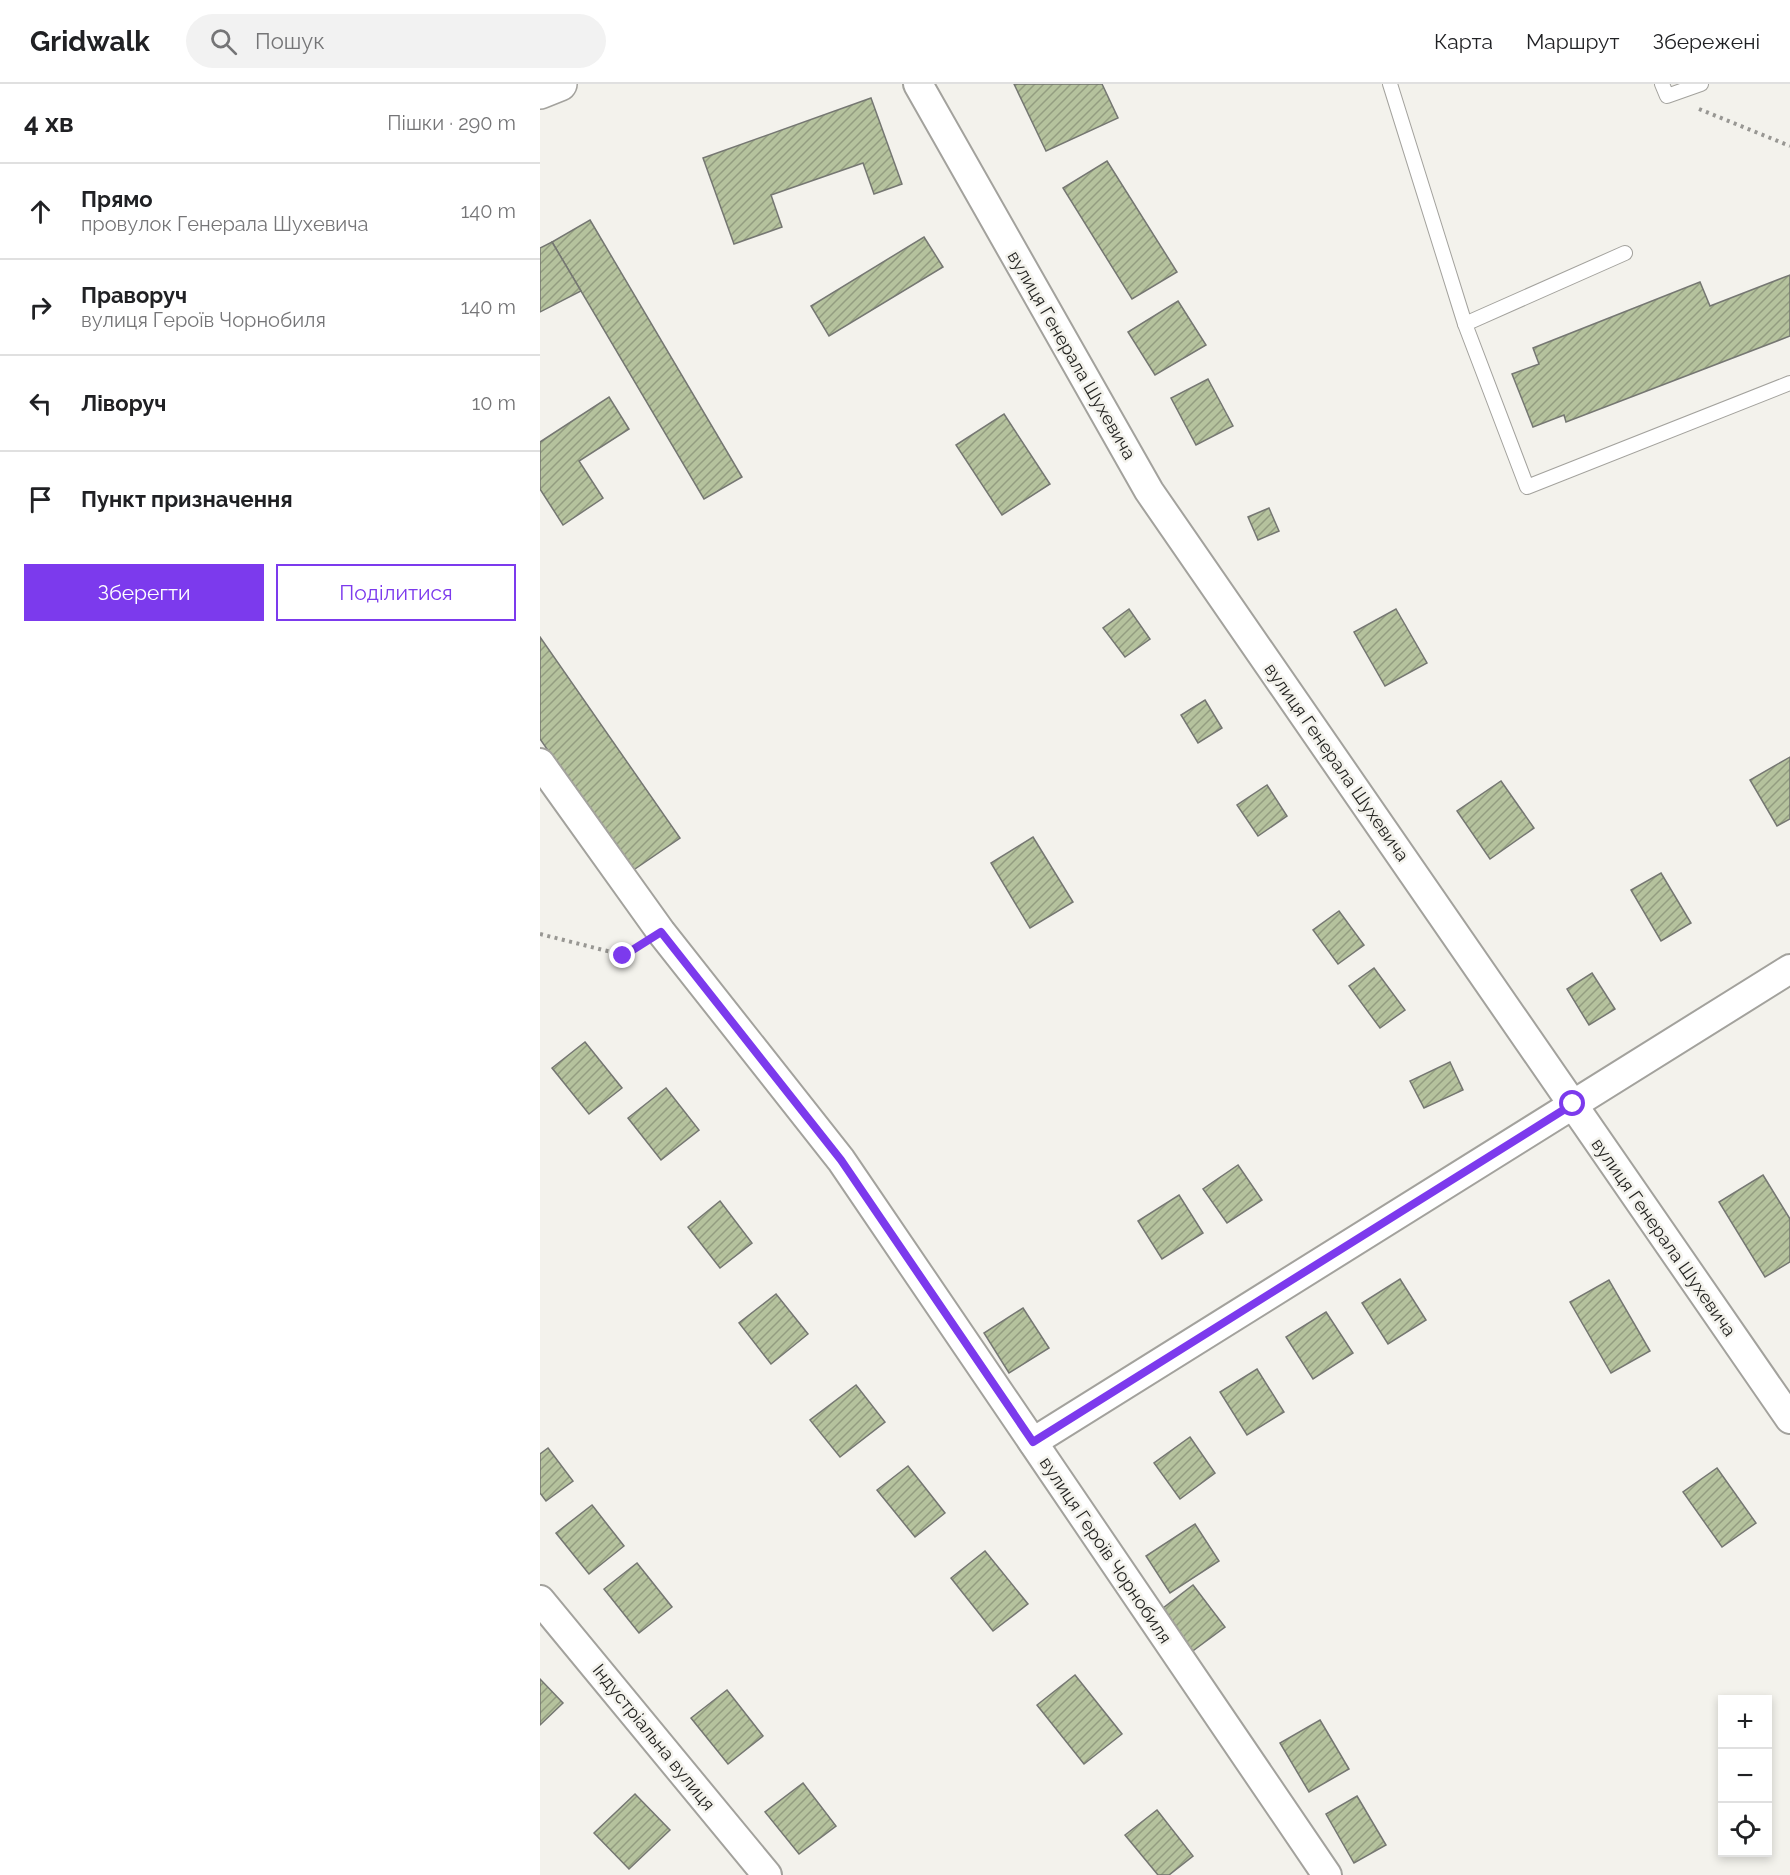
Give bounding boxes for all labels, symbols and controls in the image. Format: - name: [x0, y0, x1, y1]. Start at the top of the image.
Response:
- search box: [186, 14, 606, 68]
- text: Gridwalk: [30, 25, 150, 58]
- icon: search: [207, 25, 240, 58]
- text: Пошук: [255, 28, 325, 54]
- text: Карта: [1434, 29, 1493, 54]
- text: Маршрут: [1526, 29, 1619, 54]
- text: Збережені: [1652, 29, 1760, 54]
- text: 4 хв: [24, 108, 74, 138]
- text: Пішки · 290 m: [387, 111, 516, 135]
- text: Прямо: [81, 186, 153, 212]
- icon: ahead: [24, 195, 57, 228]
- text: 140 m: [461, 199, 516, 223]
- text: провулок Генерала Шухевича: [81, 212, 368, 236]
- street label: вулиця Генерала Шухевича: [1004, 247, 1140, 463]
- text: Праворуч: [81, 282, 187, 308]
- icon: right: [24, 291, 57, 324]
- text: 140 m: [461, 295, 516, 319]
- text: вулиця Героїв Чорнобиля: [81, 308, 326, 332]
- icon: left: [24, 387, 57, 420]
- text: Ліворуч: [81, 390, 166, 416]
- text: 10 m: [472, 391, 516, 415]
- icon: arrive: [24, 483, 57, 516]
- text: Пункт призначення: [81, 486, 293, 512]
- button: Зберегти: [24, 564, 264, 621]
- button: Поділитися: [276, 564, 516, 621]
- street label: вулиця Генерала Шухевича: [1260, 659, 1414, 865]
- route end: [609, 942, 635, 968]
- route start: [1559, 1090, 1585, 1116]
- street label: вулиця Генерала Шухевича: [1587, 1134, 1741, 1340]
- street label: вулиця Героїв Чорнобиля: [1036, 1453, 1176, 1647]
- street label: Індустріальна вулиця: [589, 1660, 719, 1814]
- map controls: [1718, 1695, 1772, 1857]
- button: +: [1718, 1695, 1772, 1749]
- button: −: [1718, 1749, 1772, 1803]
- button: locate: [1718, 1803, 1772, 1857]

